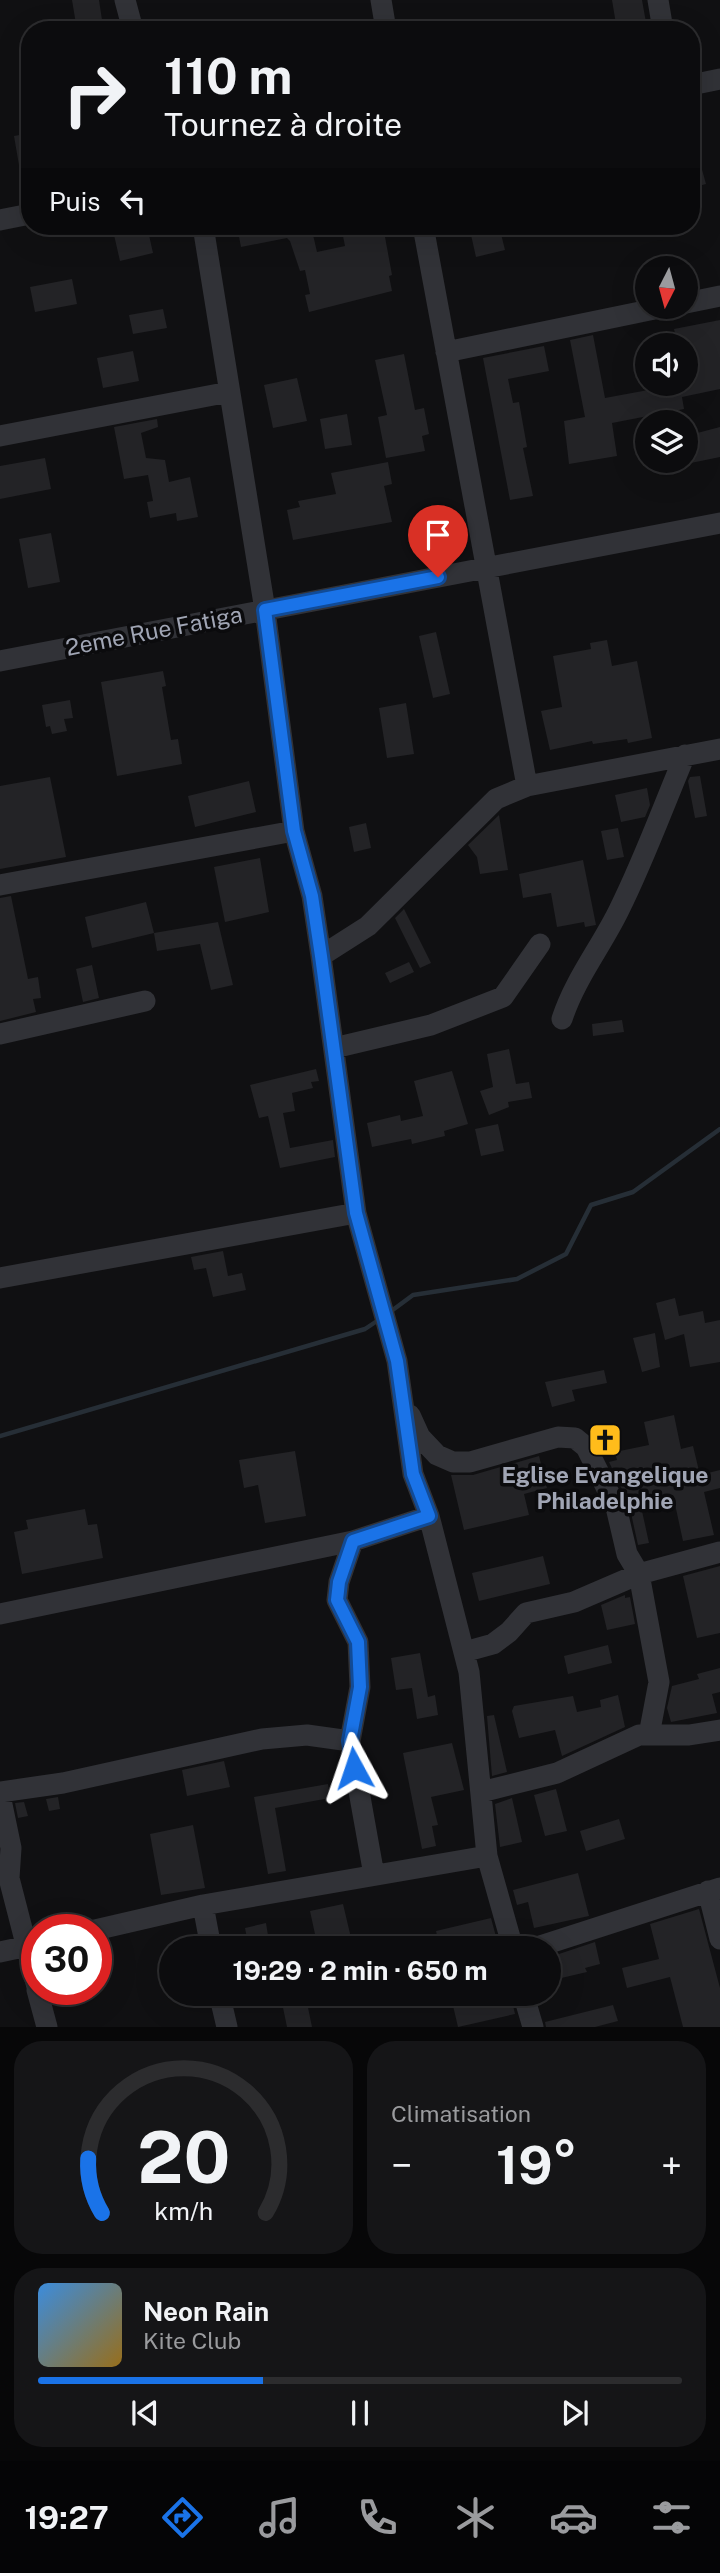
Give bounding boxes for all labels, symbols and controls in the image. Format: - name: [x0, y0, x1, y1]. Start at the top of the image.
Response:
- text: 110 m: [164, 47, 292, 105]
- icon: right: [49, 49, 140, 140]
- text: Tournez à droite: [164, 106, 402, 143]
- icon: left: [114, 182, 152, 220]
- text: Puis: [49, 186, 100, 217]
- north arrow: [635, 256, 698, 318]
- map controls: [635, 256, 698, 473]
- button: sound: [635, 333, 698, 396]
- button: layers: [635, 410, 698, 473]
- pin: [408, 505, 468, 577]
- icon: arrive: [419, 516, 457, 554]
- street label: 2eme Rue Fatiga: [63, 600, 244, 661]
- church icon: Eglise Evangelique Philadelphie: [586, 1421, 624, 1459]
- place label: Eglise Evangelique Philadelphie: [501, 1461, 709, 1514]
- position arrow: [317, 1731, 391, 1805]
- speed limit sign: 30: [21, 1914, 112, 2005]
- text: 19:29 · 2 min · 650 m: [233, 1955, 487, 1986]
- text: Climatisation: [391, 2100, 531, 2127]
- text: 20: [137, 2115, 230, 2200]
- text: 19°: [496, 2135, 577, 2196]
- text: −: [391, 2143, 412, 2188]
- text: +: [661, 2143, 682, 2188]
- text: km/h: [154, 2196, 213, 2226]
- text: Neon Rain: [143, 2296, 269, 2327]
- text: Kite Club: [143, 2327, 241, 2354]
- icon: previous: [126, 2394, 164, 2432]
- icon: pause: [341, 2394, 379, 2432]
- icon: next: [556, 2394, 594, 2432]
- icon: directions: [158, 2493, 207, 2542]
- icon: music: [255, 2493, 304, 2542]
- icon: phone: [353, 2493, 402, 2542]
- icon: climate: [451, 2493, 500, 2542]
- icon: car: [549, 2493, 598, 2542]
- icon: filters: [647, 2493, 696, 2542]
- text: 19:27: [24, 2499, 109, 2536]

